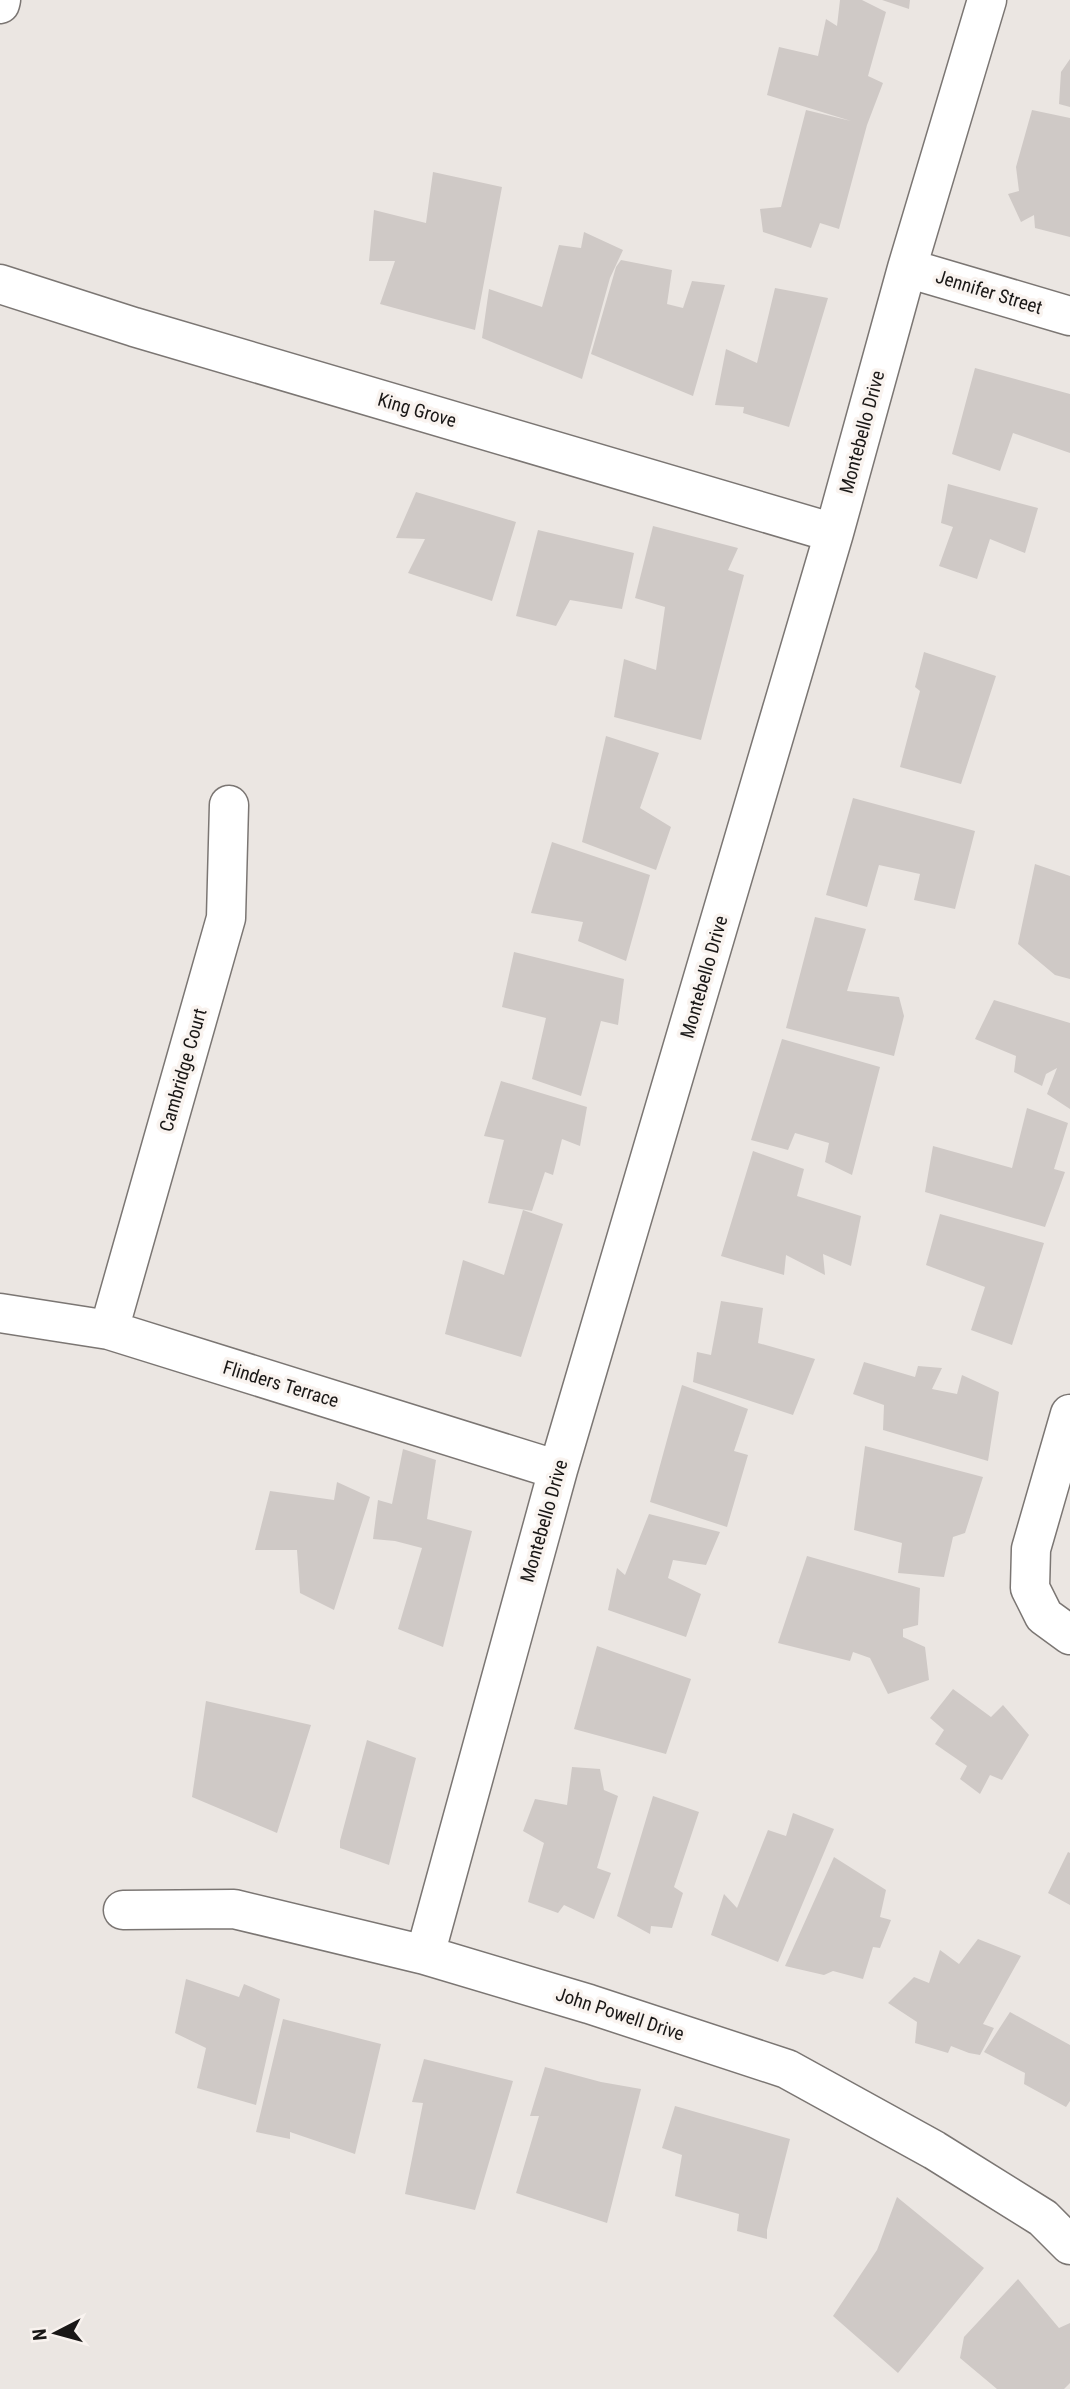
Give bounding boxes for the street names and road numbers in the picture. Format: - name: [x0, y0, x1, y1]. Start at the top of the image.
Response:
- street label: Jennifer Street: [933, 265, 1045, 319]
- street label: Montebello Drive: [835, 368, 889, 496]
- street label: King Grove: [375, 388, 459, 432]
- street label: Montebello Drive: [676, 913, 733, 1041]
- street label: Cambridge Court: [154, 1006, 212, 1134]
- street label: Flinders Terrace: [220, 1356, 342, 1413]
- street label: Montebello Drive: [516, 1457, 573, 1585]
- street label: John Powell Drive: [553, 1982, 687, 2046]

